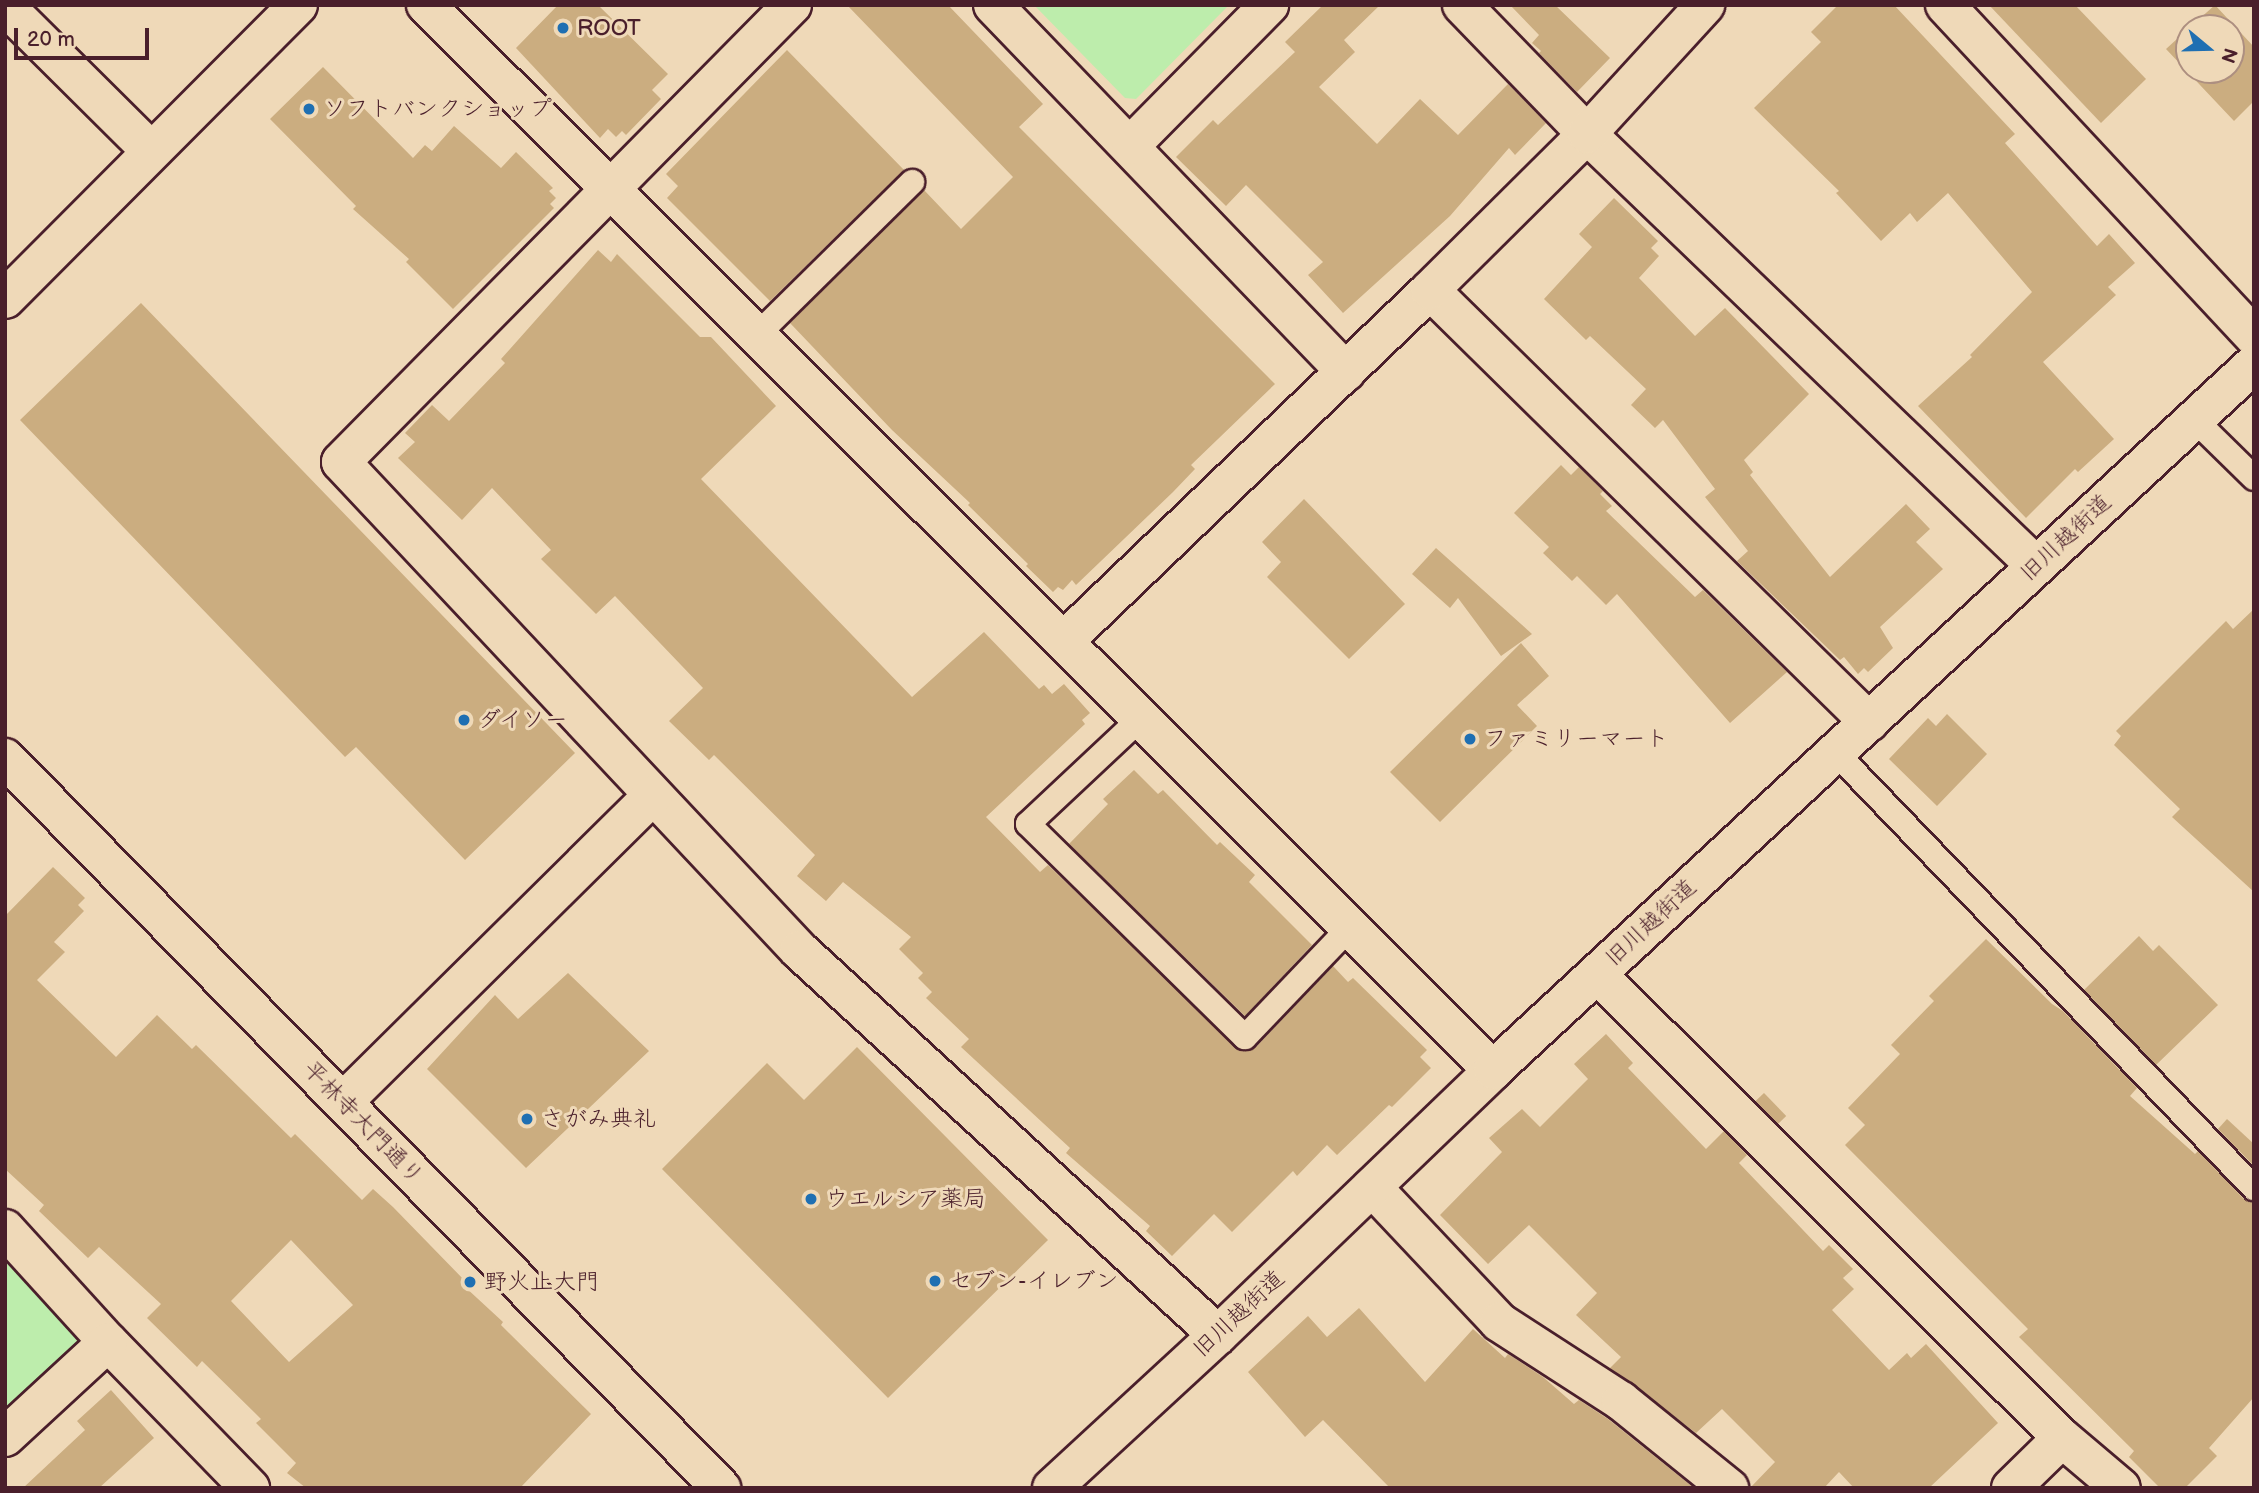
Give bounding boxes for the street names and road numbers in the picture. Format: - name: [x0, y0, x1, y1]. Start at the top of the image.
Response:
- street label: 旧川越街道: [2015, 489, 2117, 587]
- street label: 旧川越街道: [1600, 874, 1702, 972]
- street label: 平林寺大門通り: [297, 1056, 429, 1190]
- street label: 旧川越街道: [1188, 1265, 1290, 1363]

